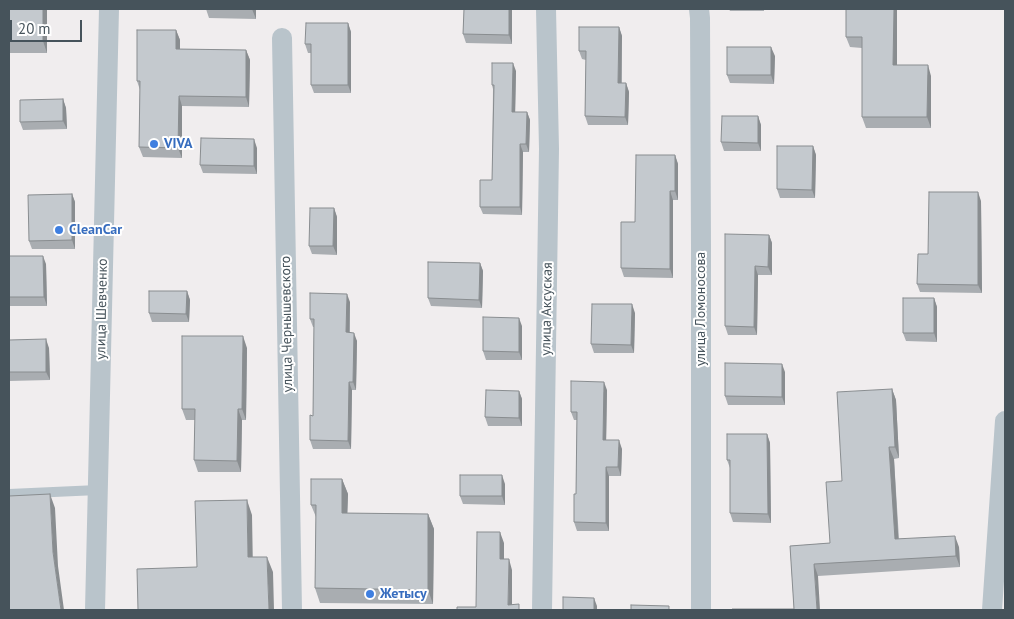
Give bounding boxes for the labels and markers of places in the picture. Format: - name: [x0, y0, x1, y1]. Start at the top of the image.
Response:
- place label: VIVA: [164, 136, 192, 152]
- marker: VIVA: [148, 138, 160, 150]
- place label: CleanCar: [69, 222, 122, 238]
- marker: CleanCar: [53, 224, 65, 236]
- place label: Жетысу: [380, 586, 427, 602]
- marker: Жетысу: [364, 588, 376, 600]

